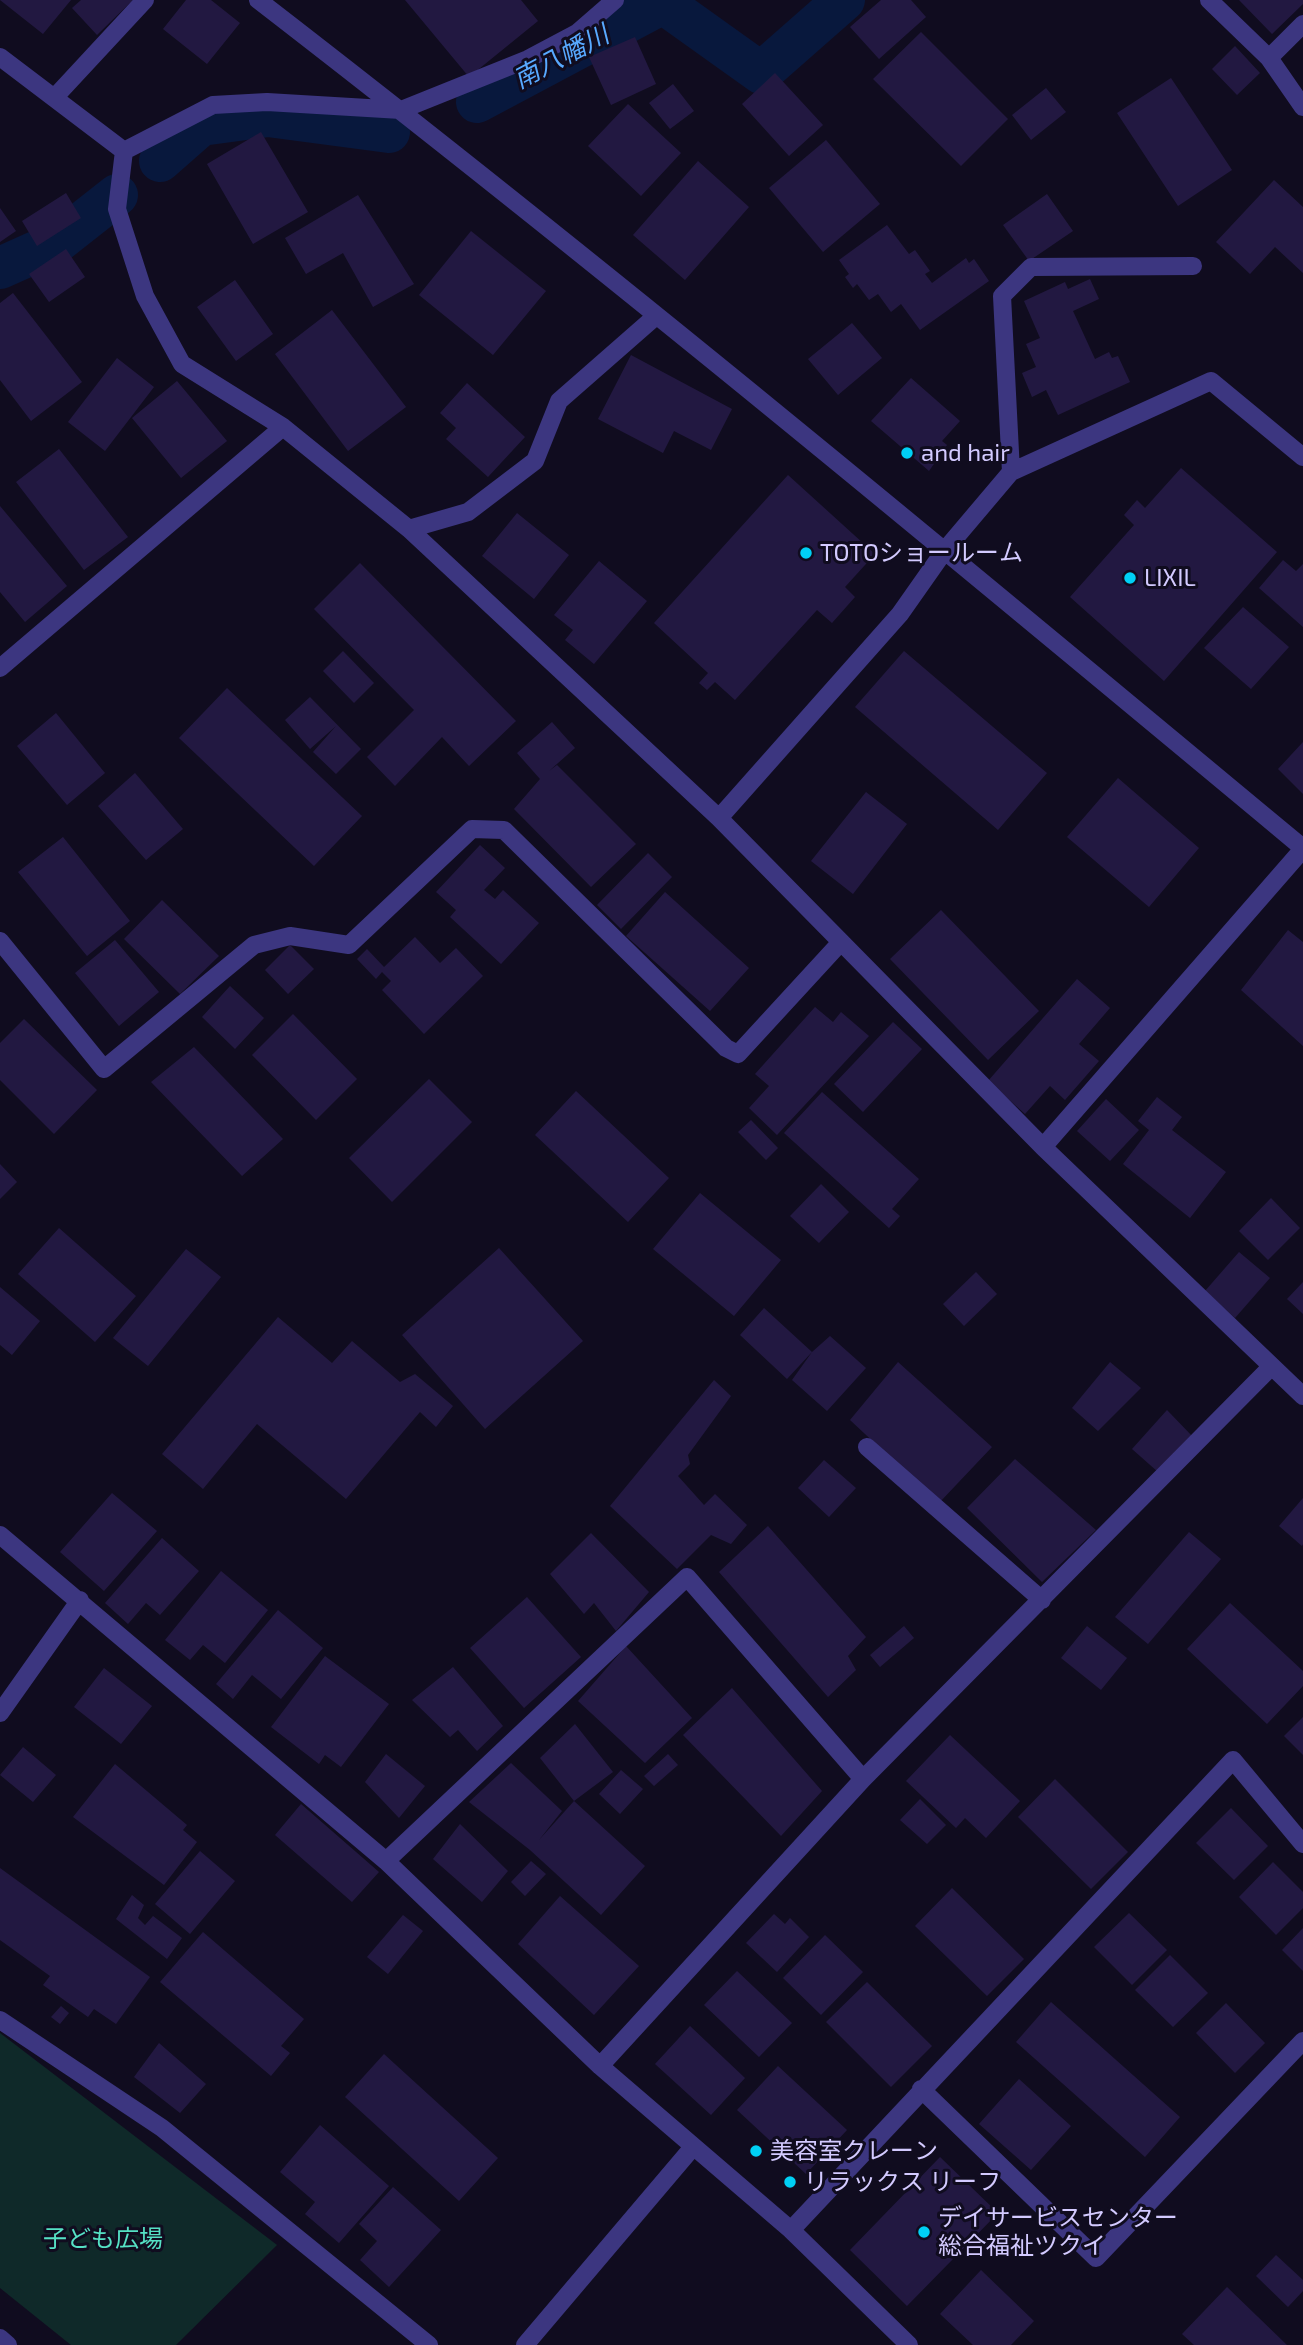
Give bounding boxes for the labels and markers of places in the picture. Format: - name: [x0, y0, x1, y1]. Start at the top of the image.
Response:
- place label: and hair: [921, 439, 1010, 467]
- marker: and hair: [899, 445, 915, 461]
- place label: TOTOショールーム: [820, 539, 1023, 567]
- marker: TOTOショールーム: [798, 545, 814, 561]
- place label: LIXIL: [1144, 564, 1196, 592]
- marker: LIXIL: [1122, 570, 1138, 586]
- place label: 美容室クレーン: [770, 2137, 938, 2165]
- marker: 美容室クレーン: [748, 2143, 764, 2159]
- place label: リラックス リーフ: [804, 2168, 1001, 2196]
- marker: リラックス リーフ: [782, 2174, 798, 2190]
- place label: デイサービスセンター 総合福祉ツクイ: [938, 2204, 1178, 2260]
- marker: デイサービスセンター 総合福祉ツクイ: [916, 2224, 932, 2240]

